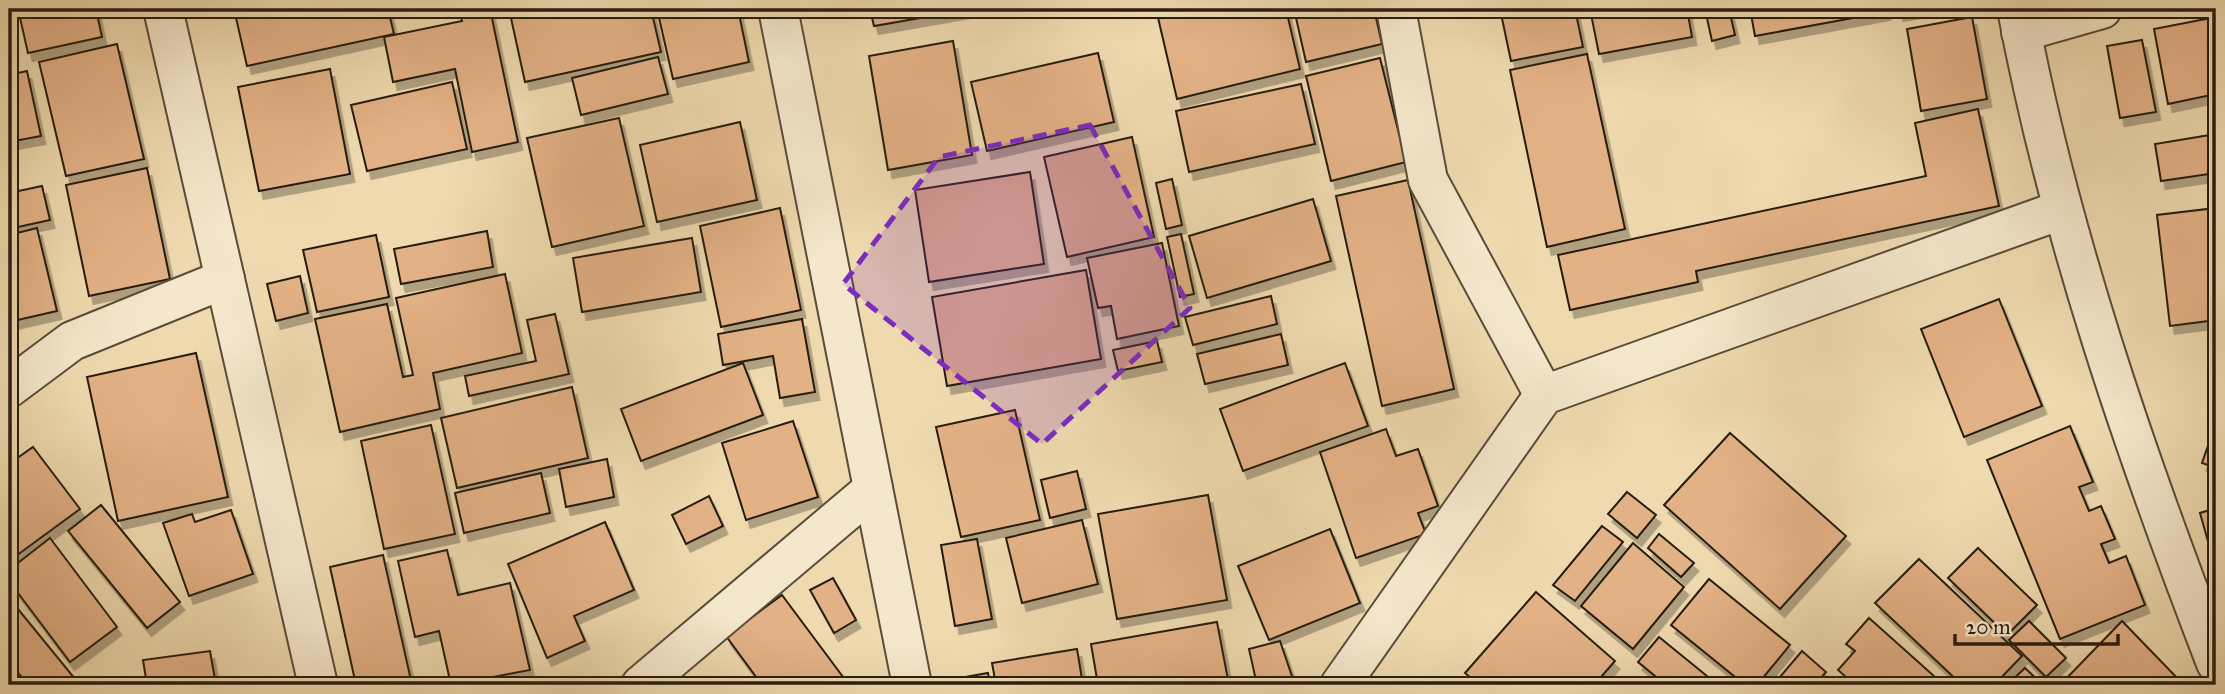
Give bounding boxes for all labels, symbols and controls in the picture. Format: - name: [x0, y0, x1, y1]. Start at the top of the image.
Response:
- scale bar: [1955, 603, 2118, 647]
- text: 20 m: [1966, 614, 2011, 640]

